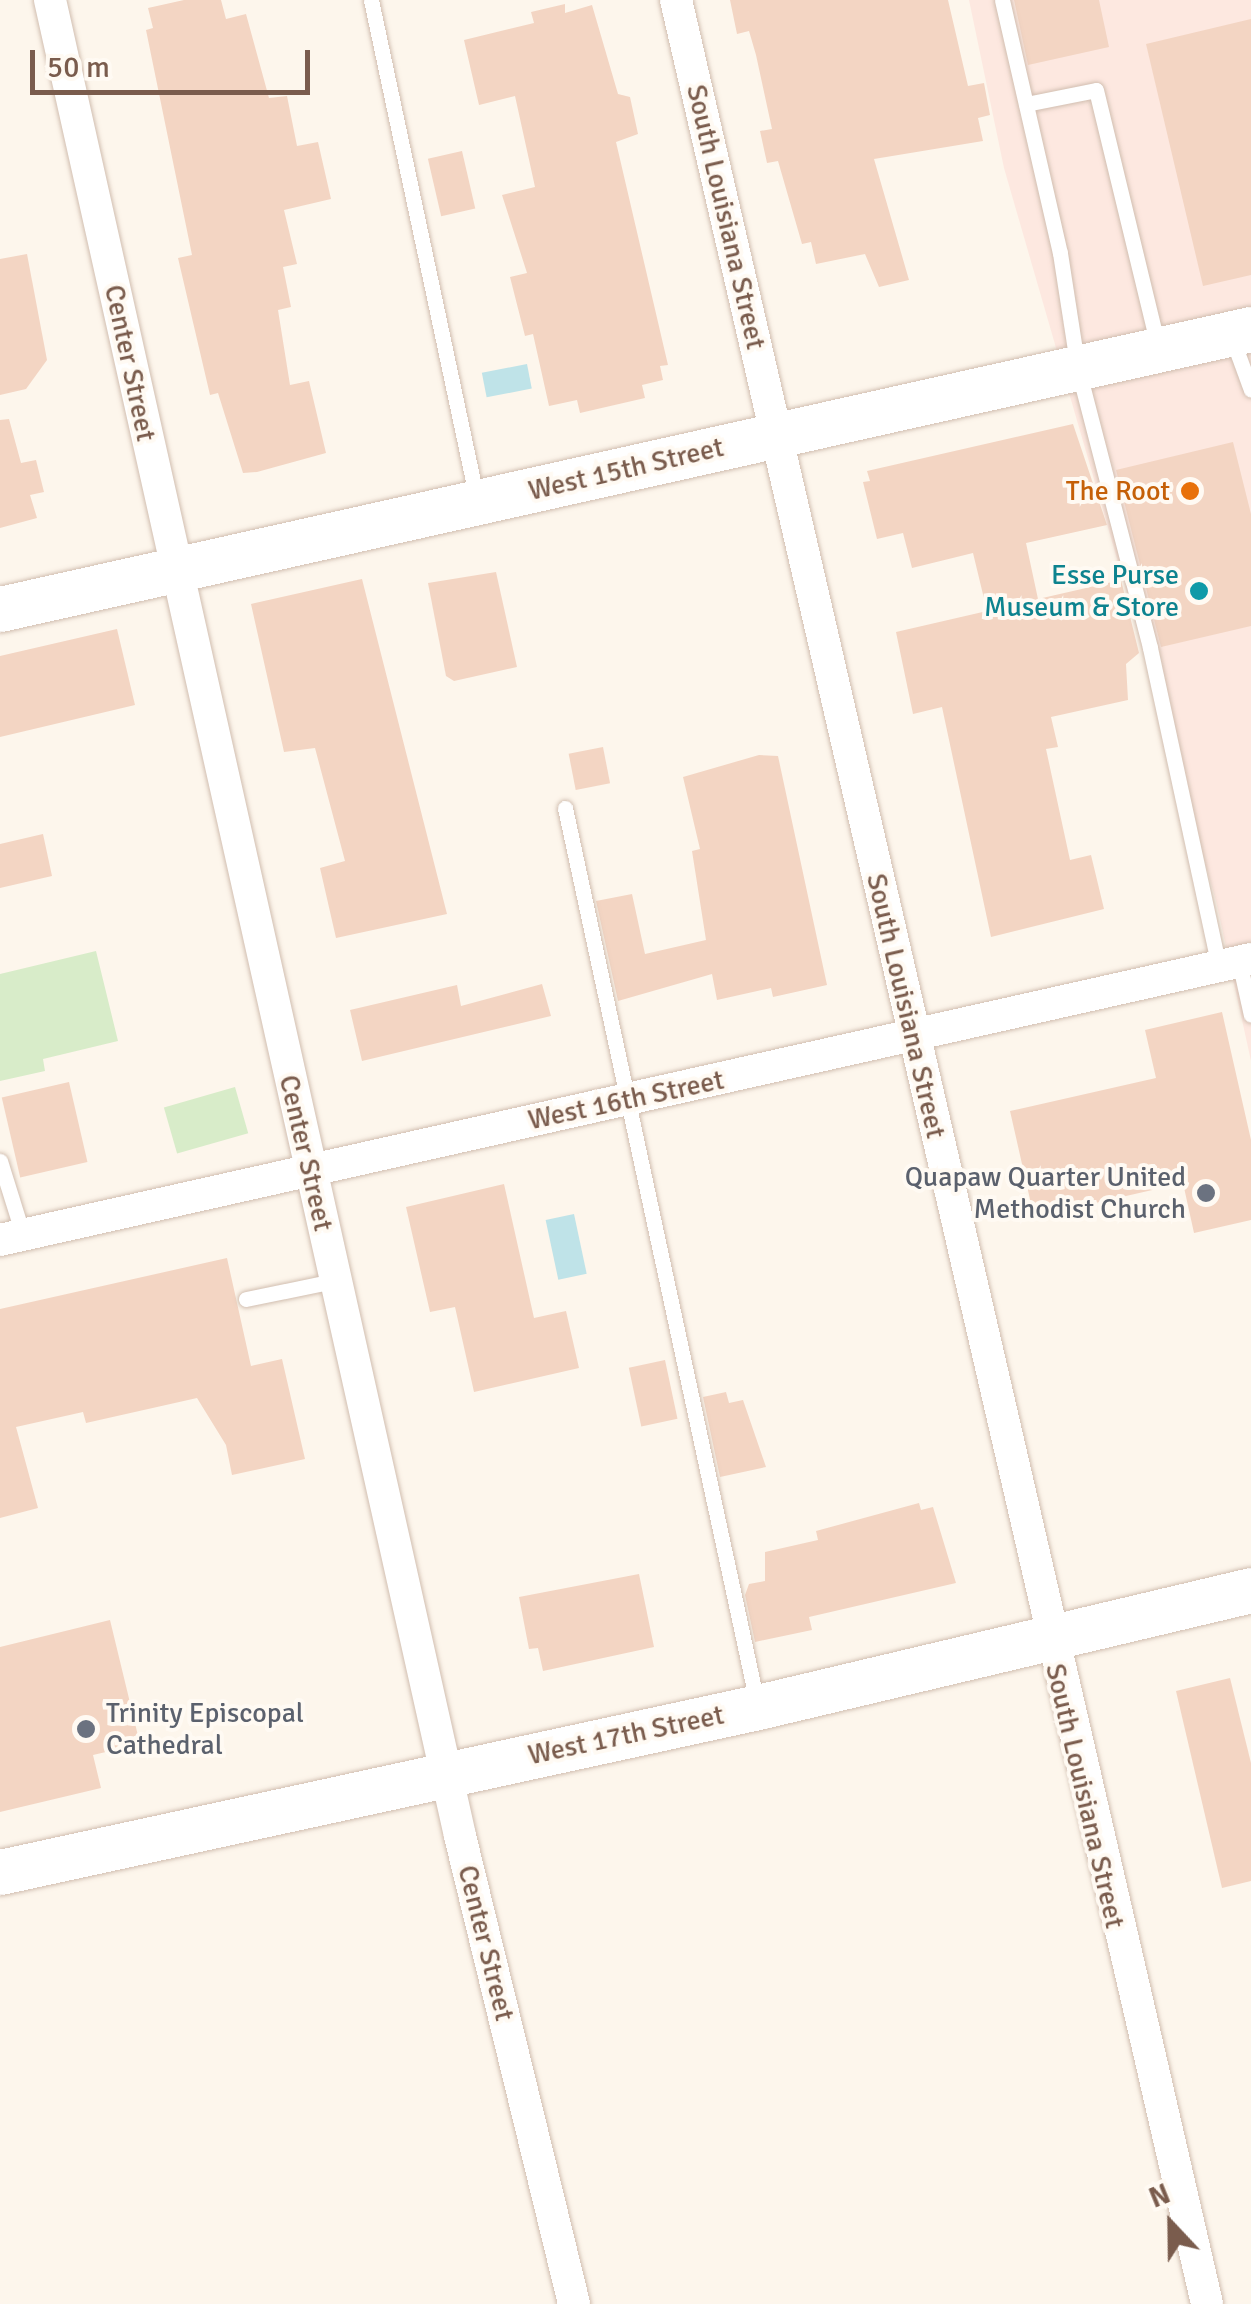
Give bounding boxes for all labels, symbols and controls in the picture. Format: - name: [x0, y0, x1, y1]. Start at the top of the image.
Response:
- scale bar: [35, 30, 315, 92]
- text: 50 m: [47, 49, 110, 86]
- street label: South Louisiana Street: [679, 81, 773, 353]
- street label: Center Street: [97, 282, 163, 444]
- street label: West 15th Street: [525, 430, 727, 508]
- place label: The Root: [1066, 474, 1170, 508]
- marker: The Root: [1179, 480, 1201, 502]
- place label: Esse Purse Museum & Store: [984, 558, 1179, 624]
- marker: Esse Purse Museum & Store: [1188, 580, 1210, 602]
- street label: South Louisiana Street: [859, 870, 953, 1142]
- street label: West 16th Street: [525, 1063, 727, 1137]
- street label: Center Street: [272, 1072, 340, 1234]
- place label: Quapaw Quarter United Methodist Church: [905, 1160, 1186, 1226]
- marker: Quapaw Quarter United Methodist Church: [1195, 1182, 1217, 1204]
- street label: South Louisiana Street: [1038, 1660, 1132, 1932]
- place label: Trinity Episcopal Cathedral: [106, 1696, 304, 1762]
- street label: West 17th Street: [525, 1698, 727, 1772]
- marker: Trinity Episcopal Cathedral: [75, 1718, 97, 1740]
- street label: Center Street: [450, 1862, 522, 2024]
- north arrow: [1121, 2174, 1221, 2274]
- text: N: [1144, 2177, 1175, 2216]

